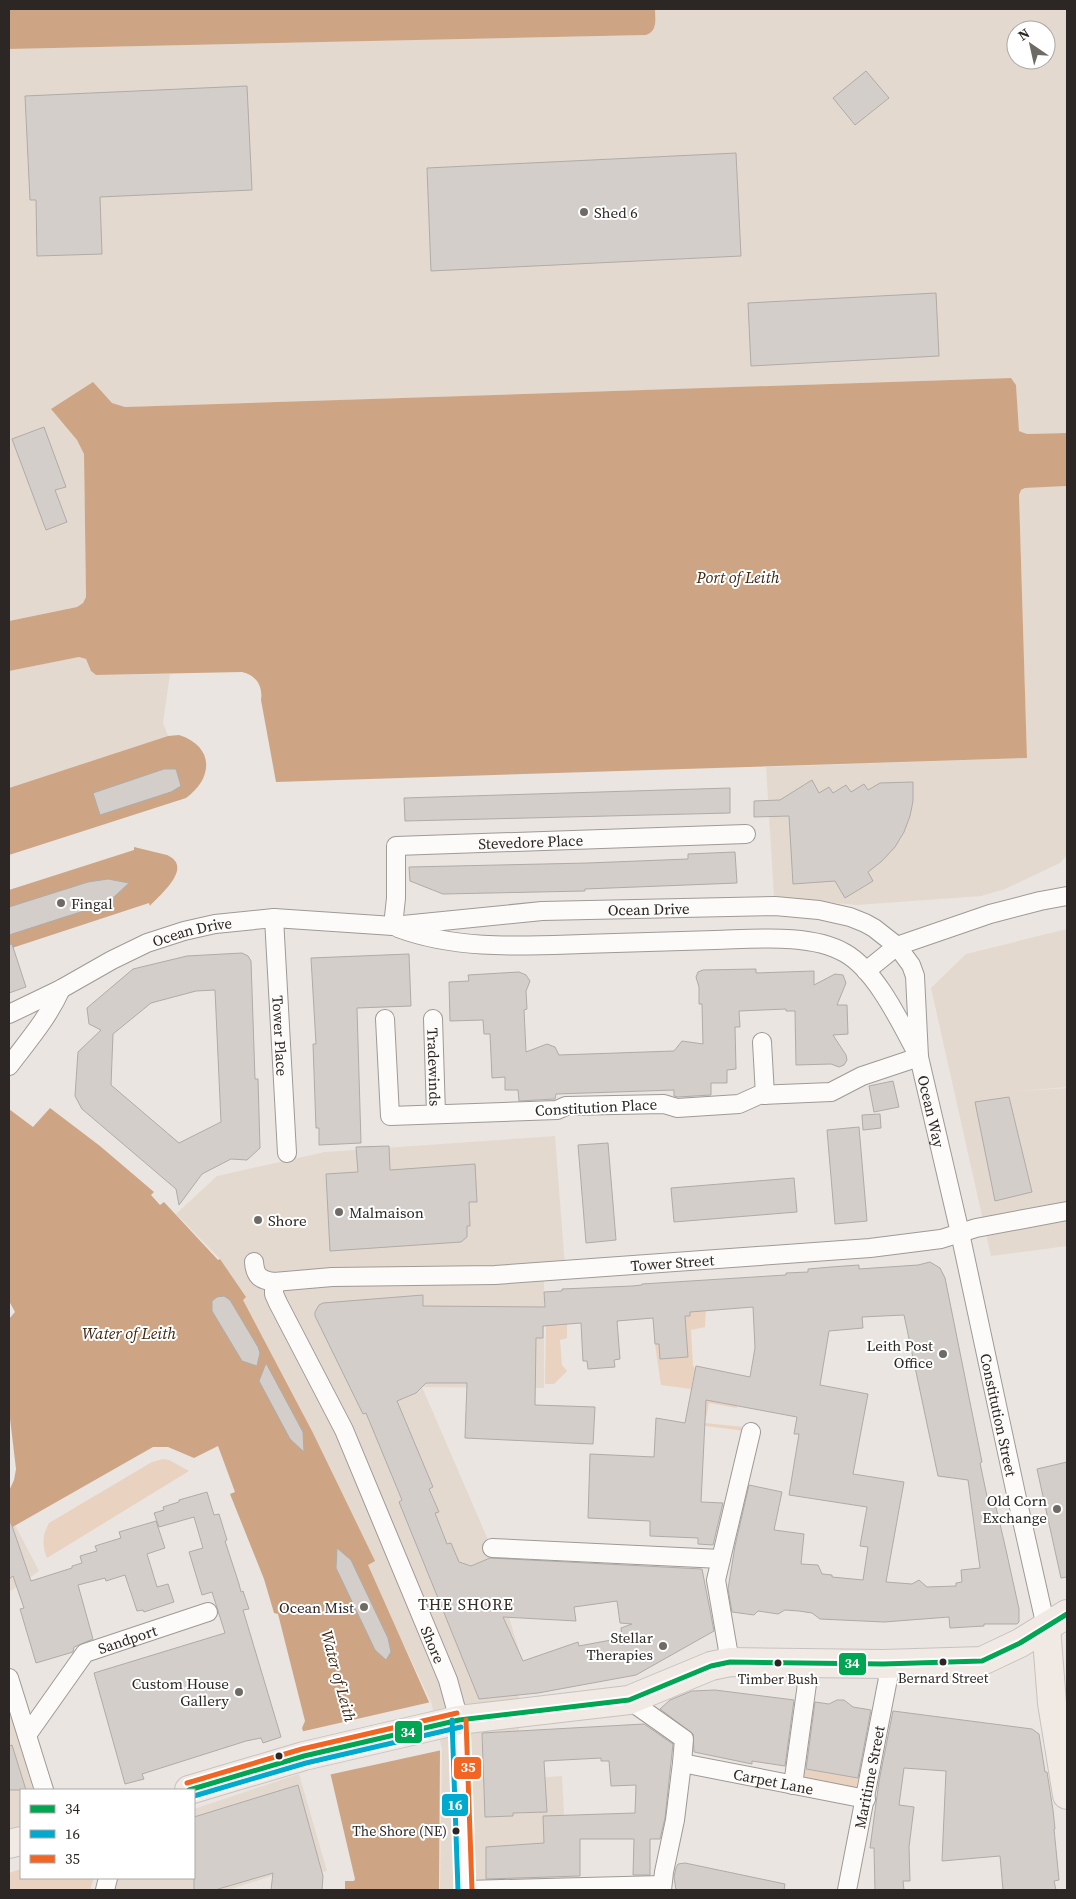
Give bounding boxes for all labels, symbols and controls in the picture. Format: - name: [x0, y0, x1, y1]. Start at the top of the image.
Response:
- north arrow: [1006, 20, 1056, 70]
- text: N: [1014, 23, 1034, 45]
- place label: Shed 6: [594, 202, 638, 223]
- marker: Shed 6: [578, 206, 590, 218]
- water label: Port of Leith: [696, 566, 780, 588]
- street label: Stevedore Place: [478, 829, 584, 854]
- place label: Fingal: [71, 893, 113, 914]
- marker: Fingal: [55, 897, 67, 909]
- street label: Ocean Drive: [608, 897, 690, 920]
- street label: Ocean Drive: [149, 912, 233, 951]
- street label: Tower Place: [268, 995, 293, 1077]
- street label: Tradewinds: [423, 1027, 446, 1107]
- street label: Ocean Way: [913, 1073, 950, 1150]
- street label: Constitution Place: [534, 1093, 658, 1121]
- place label: Malmaison: [349, 1202, 424, 1223]
- marker: Malmaison: [333, 1206, 345, 1218]
- place label: Shore: [268, 1210, 307, 1231]
- marker: Shore: [252, 1214, 264, 1226]
- street label: Tower Street: [630, 1249, 715, 1276]
- water label: Water of Leith: [82, 1322, 176, 1344]
- place label: Leith Post Office: [866, 1335, 933, 1373]
- marker: Leith Post Office: [937, 1348, 949, 1360]
- street label: Constitution Street: [976, 1351, 1022, 1478]
- place label: Old Corn Exchange: [982, 1490, 1047, 1528]
- marker: Old Corn Exchange: [1051, 1503, 1063, 1515]
- district label: THE SHORE: [418, 1593, 514, 1615]
- place label: Ocean Mist: [279, 1597, 354, 1618]
- marker: Ocean Mist: [358, 1601, 370, 1613]
- street label: Sandport: [95, 1619, 160, 1659]
- street label: Shore: [416, 1623, 450, 1667]
- place label: Stellar Therapies: [586, 1627, 654, 1665]
- water label: Water of Leith: [316, 1628, 362, 1725]
- marker: Stellar Therapies: [657, 1640, 669, 1652]
- line badge: 34: [838, 1652, 867, 1676]
- text: 34: [844, 1653, 860, 1673]
- marker: Bernard Street: [938, 1657, 948, 1667]
- marker: Timber Bush: [773, 1658, 783, 1668]
- place label: Bernard Street: [898, 1668, 989, 1688]
- place label: Timber Bush: [738, 1669, 818, 1689]
- place label: Custom House Gallery: [132, 1673, 229, 1711]
- marker: Custom House Gallery: [233, 1686, 245, 1698]
- line badge: 34: [394, 1720, 423, 1744]
- text: 34: [400, 1722, 416, 1742]
- street label: Maritime Street: [849, 1724, 889, 1830]
- unlabelled marker: [274, 1751, 284, 1761]
- line badge: 35: [453, 1756, 482, 1780]
- text: 35: [460, 1757, 476, 1777]
- street label: Carpet Lane: [732, 1763, 816, 1799]
- legend: [20, 1789, 195, 1879]
- line badge: 16: [441, 1793, 469, 1817]
- text: 16: [447, 1795, 463, 1815]
- text: 34: [65, 1798, 81, 1819]
- place label: The Shore (NE): [352, 1821, 447, 1841]
- text: 16: [65, 1823, 80, 1844]
- marker: The Shore (NE): [451, 1826, 461, 1836]
- text: 35: [65, 1848, 80, 1869]

